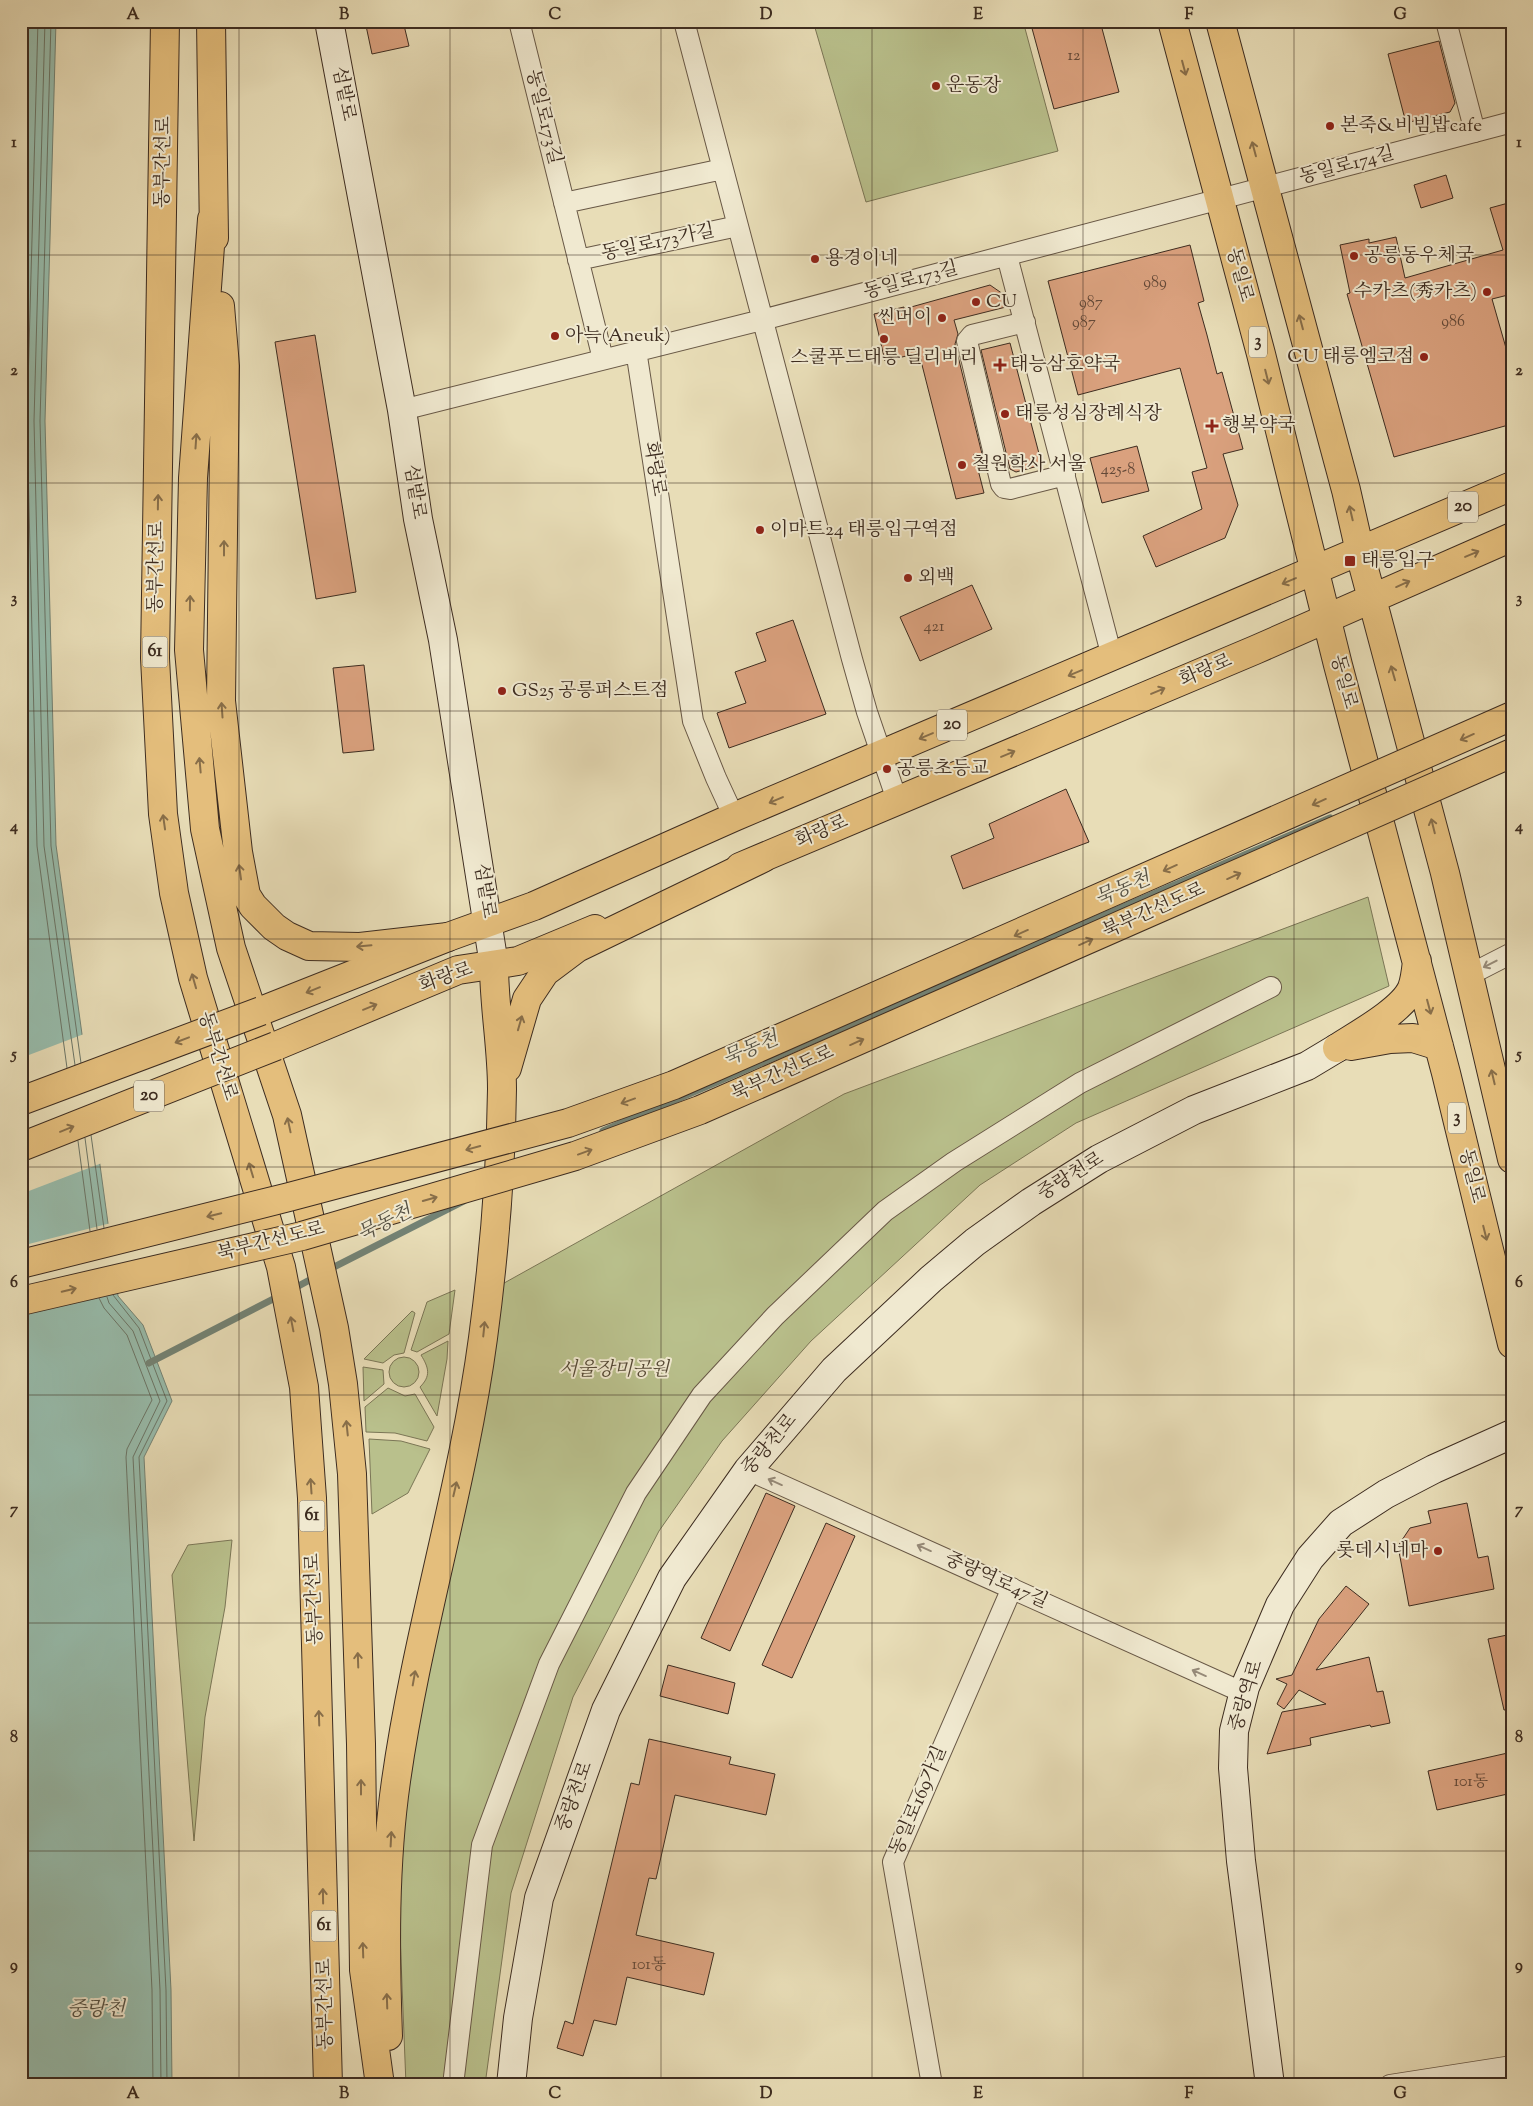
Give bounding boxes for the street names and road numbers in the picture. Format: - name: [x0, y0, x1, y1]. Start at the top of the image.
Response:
- street label: 섬밭로: [324, 64, 362, 124]
- street label: 동일로173길: [518, 67, 568, 167]
- street label: 동부간선로: [150, 116, 178, 208]
- street label: 동일로174길: [1296, 140, 1398, 192]
- street label: 동일로173가길: [599, 218, 717, 268]
- street label: 동일로: [1219, 245, 1259, 305]
- street label: 동일로173길: [861, 255, 961, 307]
- road number: 3: [1249, 327, 1267, 358]
- street label: 화랑로: [636, 440, 672, 498]
- street label: 섬밭로: [396, 463, 432, 521]
- road number: 20: [1448, 492, 1478, 522]
- street label: 동부간선로: [143, 521, 171, 613]
- road number: 61: [142, 636, 168, 668]
- street label: 화랑로: [1175, 648, 1237, 694]
- street label: 동일로: [1323, 652, 1363, 712]
- road number: 20: [937, 710, 967, 740]
- street label: 화랑로: [791, 809, 853, 855]
- street label: 섬밭로: [466, 862, 502, 920]
- street label: 북부간선도로: [1098, 876, 1210, 946]
- street label: 화랑로: [416, 956, 476, 1000]
- street label: 동부간선로: [191, 1008, 243, 1104]
- street label: 북부간선도로: [727, 1039, 839, 1109]
- road number: 20: [134, 1080, 164, 1112]
- road number: 3: [1448, 1102, 1466, 1134]
- street label: 중랑천로: [1033, 1146, 1109, 1208]
- street label: 동일로: [1451, 1146, 1491, 1206]
- street label: 북부간선도로: [214, 1216, 328, 1268]
- street label: 중랑천로: [736, 1408, 804, 1482]
- road number: 61: [300, 1500, 324, 1532]
- street label: 중랑역로47길: [940, 1546, 1052, 1616]
- street label: 동부간선로: [300, 1553, 330, 1645]
- street label: 중랑역로: [1223, 1657, 1271, 1735]
- street label: 동일로169가길: [884, 1742, 954, 1860]
- street label: 중랑천로: [550, 1758, 600, 1836]
- road number: 61: [312, 1910, 336, 1942]
- street label: 동부간선로: [312, 1958, 340, 2050]

